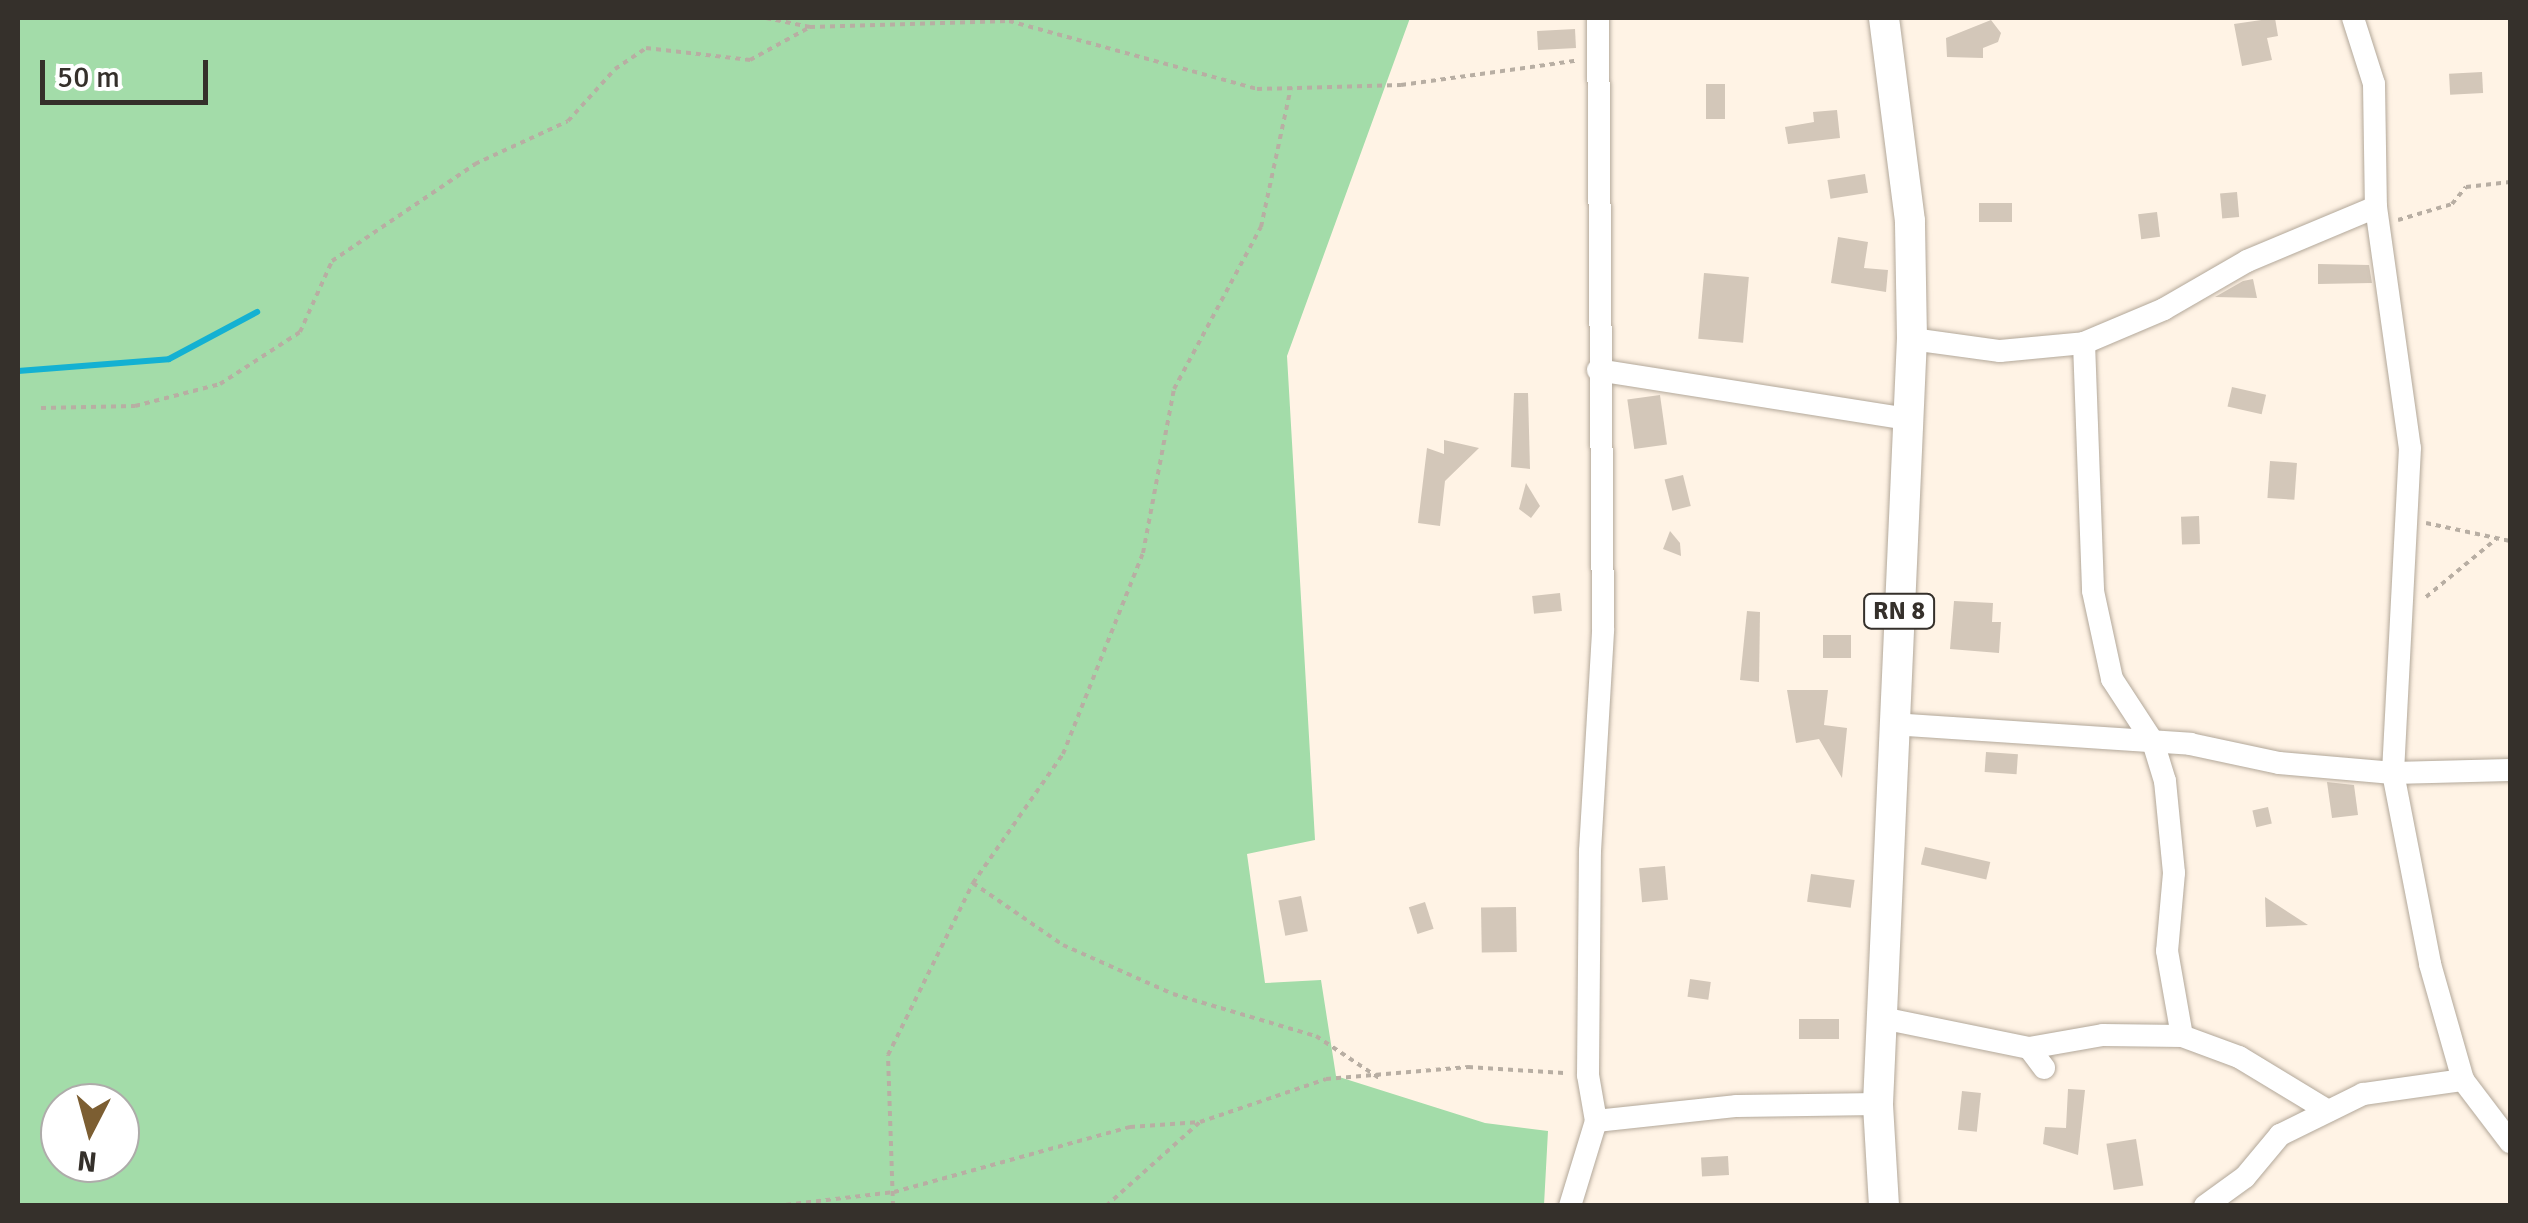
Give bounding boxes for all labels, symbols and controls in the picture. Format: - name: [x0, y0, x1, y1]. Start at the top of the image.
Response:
- scale bar: [45, 40, 212, 102]
- text: 50 m: [57, 59, 120, 96]
- road number: RN 8: [1862, 591, 1936, 631]
- north arrow: [40, 1083, 140, 1183]
- text: N: [76, 1143, 99, 1179]

